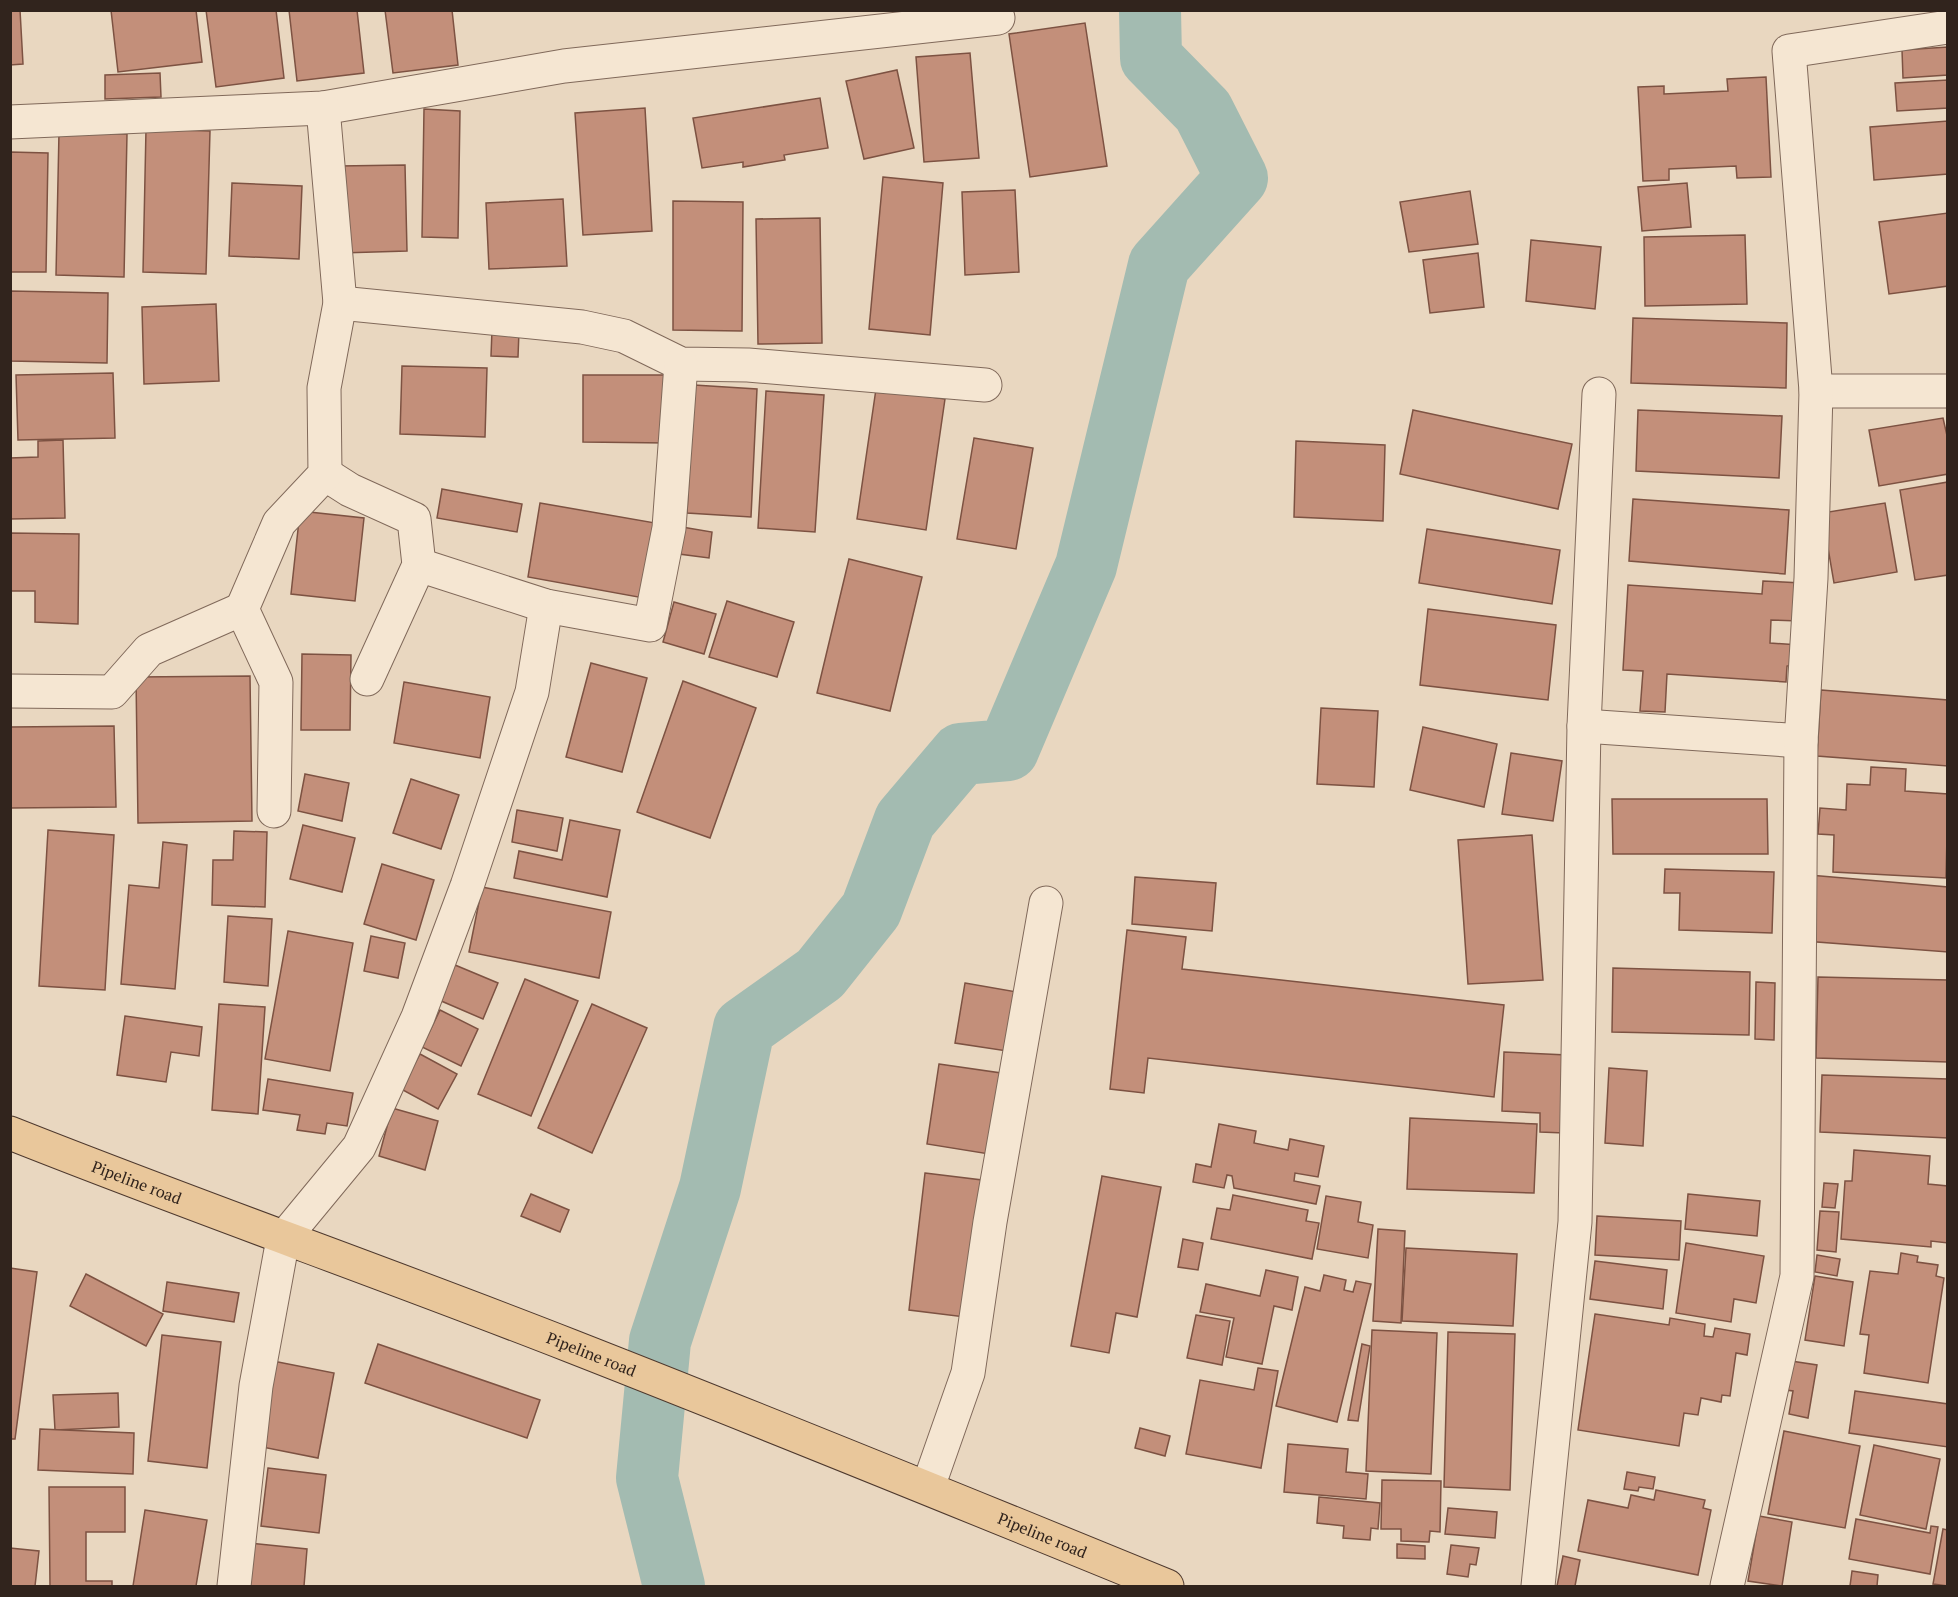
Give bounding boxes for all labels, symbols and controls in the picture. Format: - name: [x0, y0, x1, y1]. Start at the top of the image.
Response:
- street label: Pipeline road: [89, 1155, 185, 1209]
- street label: Pipeline road: [543, 1327, 640, 1382]
- street label: Pipeline road: [995, 1507, 1091, 1563]

